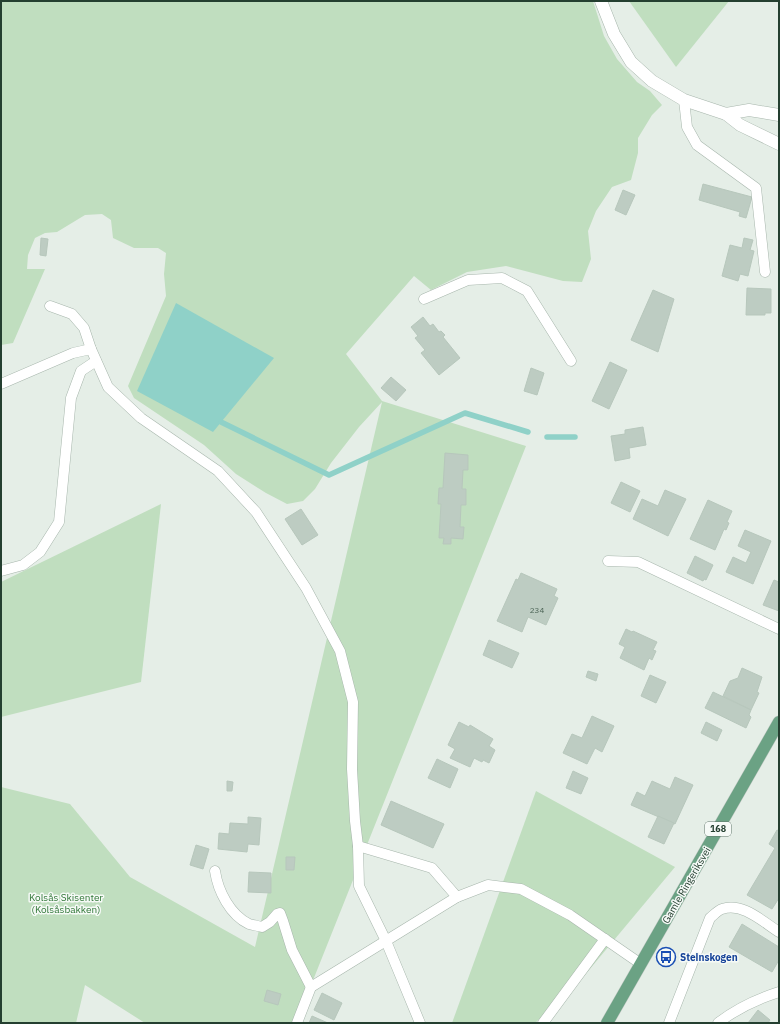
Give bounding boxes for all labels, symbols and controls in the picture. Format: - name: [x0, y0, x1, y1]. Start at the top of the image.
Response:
- house number: 234: [530, 605, 544, 615]
- road number: 168: [705, 822, 731, 836]
- street label: Gamle Ringeriksvei: [659, 845, 714, 926]
- park label: Kolsås Skisenter (Kolsåsbakken): [29, 891, 103, 916]
- bus stop icon: Steinskogen: [655, 946, 677, 968]
- place label: Steinskogen: [680, 951, 738, 964]

